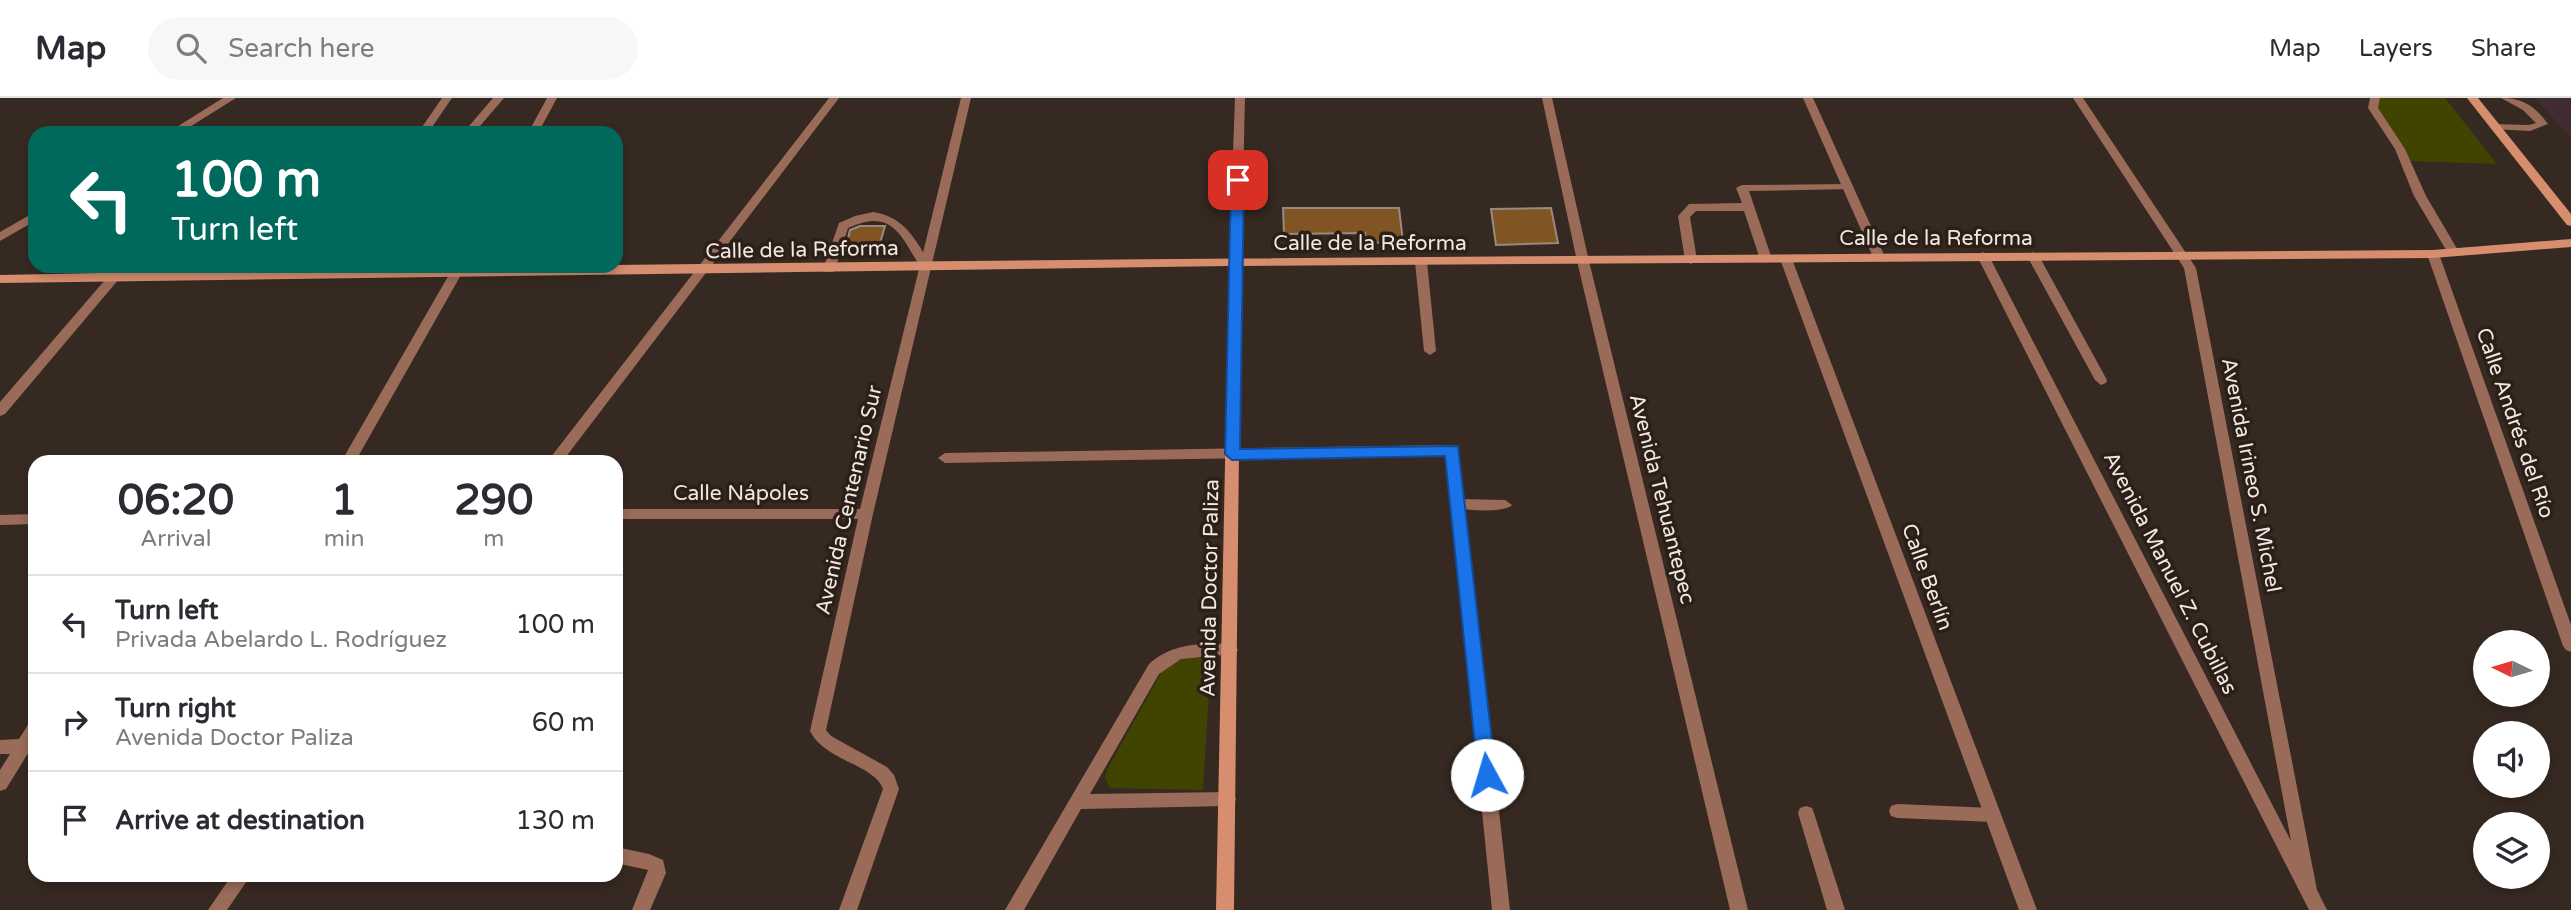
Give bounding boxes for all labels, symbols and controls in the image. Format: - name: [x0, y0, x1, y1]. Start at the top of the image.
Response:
- search box: [148, 17, 638, 80]
- text: Map: [35, 29, 106, 68]
- icon: search: [172, 29, 210, 67]
- text: Search here: [228, 33, 374, 64]
- text: Map: [2269, 34, 2321, 63]
- text: Layers: [2359, 34, 2433, 63]
- text: Share: [2471, 34, 2536, 63]
- pin: [1208, 150, 1268, 210]
- text: 100 m: [171, 151, 321, 210]
- icon: left: [56, 154, 147, 245]
- icon: arrive: [1219, 161, 1257, 199]
- text: Turn left: [171, 211, 298, 249]
- street label: Calle de la Reforma: [1839, 226, 2033, 251]
- street label: Calle de la Reforma: [1273, 231, 1467, 256]
- street label: Calle de la Reforma: [705, 236, 899, 264]
- street label: Calle Andrés del Río: [2471, 325, 2559, 521]
- street label: Avenida Irineo S. Michel: [2216, 356, 2286, 594]
- street label: Avenida Centenario Sur: [810, 383, 888, 617]
- street label: Avenida Tehuantepec: [1624, 391, 1700, 607]
- street label: Avenida Manuel Z. Cubillas: [2098, 448, 2242, 698]
- text: 06:20: [118, 475, 234, 526]
- text: 1: [331, 475, 357, 526]
- text: 290: [454, 475, 533, 526]
- street label: Avenida Doctor Paliza: [1196, 479, 1224, 697]
- street label: Calle Nápoles: [673, 481, 809, 506]
- street label: Calle Berlín: [1896, 520, 1958, 634]
- text: Arrival: [140, 525, 211, 553]
- text: min: [324, 525, 365, 553]
- text: m: [483, 525, 504, 553]
- text: Turn left: [115, 595, 218, 626]
- icon: left: [56, 605, 94, 643]
- text: 100 m: [515, 609, 595, 640]
- text: Privada Abelardo L. Rodríguez: [115, 626, 447, 654]
- north arrow: [2473, 630, 2550, 707]
- map controls: [2473, 630, 2550, 889]
- text: Turn right: [115, 693, 236, 724]
- icon: right: [56, 703, 94, 741]
- text: 60 m: [532, 707, 595, 738]
- button: sound: [2473, 721, 2550, 798]
- text: Avenida Doctor Paliza: [115, 724, 354, 752]
- position arrow: [1450, 738, 1524, 812]
- icon: arrive: [56, 801, 94, 839]
- text: Arrive at destination: [115, 805, 365, 836]
- text: 130 m: [515, 805, 595, 836]
- button: layers: [2473, 812, 2550, 889]

